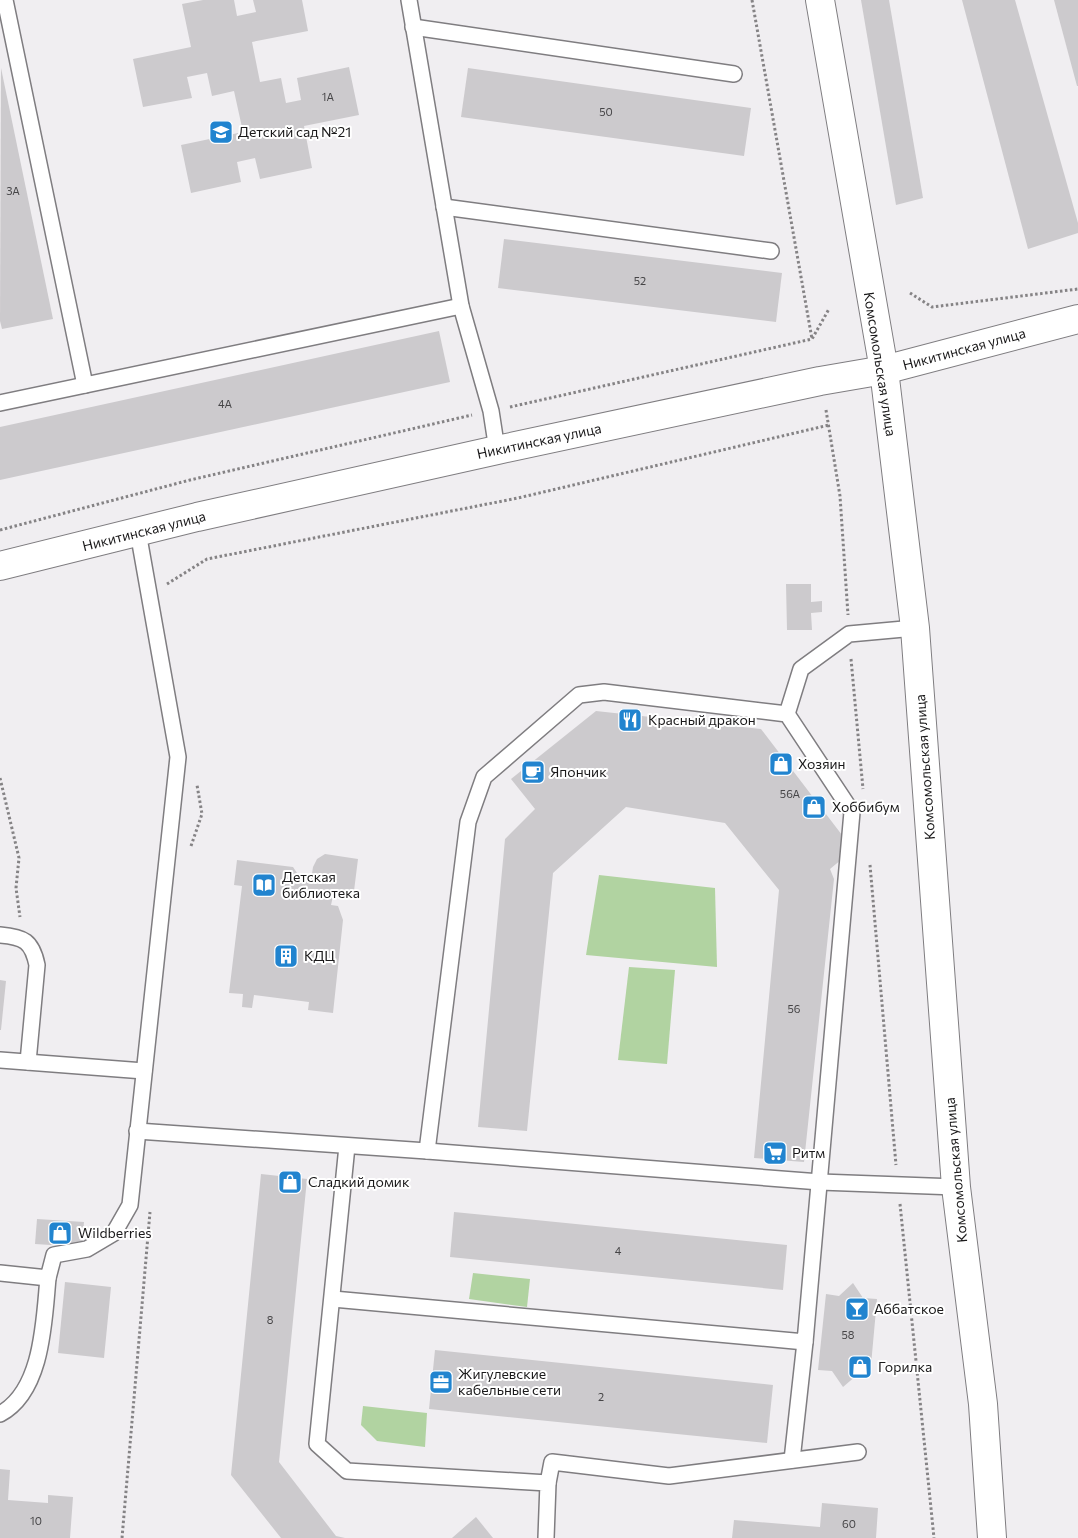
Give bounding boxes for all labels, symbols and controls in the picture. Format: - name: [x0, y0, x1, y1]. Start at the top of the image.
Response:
- house number: 1А: [322, 90, 335, 103]
- house number: 50: [599, 105, 613, 118]
- school or university icon: Детский сад №21: [208, 119, 234, 145]
- place label: Детский сад №21: [238, 123, 351, 140]
- house number: 3А: [6, 184, 20, 197]
- house number: 52: [634, 274, 646, 287]
- street label: Комсомольская улица: [861, 291, 900, 437]
- street label: Никитинская улица: [901, 324, 1027, 373]
- house number: 4А: [218, 397, 232, 410]
- street label: Никитинская улица: [475, 419, 603, 462]
- street label: Никитинская улица: [80, 507, 207, 554]
- street label: Комсомольская улица: [911, 694, 938, 840]
- restaurant icon: Красный дракон: [617, 707, 643, 733]
- place label: Красный дракон: [648, 711, 756, 728]
- shop icon: Хозяин: [768, 751, 794, 777]
- place label: Хозяин: [798, 755, 846, 772]
- cafe icon: Япончик: [520, 759, 546, 785]
- place label: Япончик: [550, 763, 607, 780]
- house number: 56А: [780, 787, 801, 800]
- shop icon: Хоббибум: [801, 794, 827, 820]
- place label: Хоббибум: [832, 798, 900, 815]
- place label: Детская библиотека: [282, 868, 360, 901]
- library icon: Детская библиотека: [251, 872, 277, 898]
- building icon: КДЦ: [273, 943, 299, 969]
- place label: КДЦ: [304, 947, 335, 964]
- house number: 56: [788, 1002, 801, 1015]
- street label: Комсомольская улица: [941, 1097, 970, 1243]
- supermarket icon: Ритм: [762, 1140, 788, 1166]
- place label: Ритм: [792, 1144, 825, 1161]
- shop icon: Сладкий домик: [277, 1169, 303, 1195]
- place label: Сладкий домик: [308, 1173, 410, 1190]
- shop icon: Wildberries: [47, 1220, 73, 1246]
- place label: Wildberries: [78, 1224, 152, 1241]
- house number: 4: [615, 1244, 622, 1257]
- bar icon: Аббатское: [844, 1296, 870, 1322]
- place label: Аббатское: [874, 1300, 944, 1317]
- house number: 8: [267, 1313, 274, 1326]
- house number: 58: [842, 1328, 855, 1341]
- shop icon: Горилка: [847, 1354, 873, 1380]
- place label: Горилка: [878, 1358, 932, 1375]
- place label: Жигулевские кабельные сети: [458, 1365, 561, 1398]
- office icon: Жигулевские кабельные сети: [428, 1369, 454, 1395]
- house number: 2: [598, 1390, 604, 1403]
- house number: 10: [30, 1514, 42, 1527]
- house number: 60: [842, 1517, 856, 1530]

